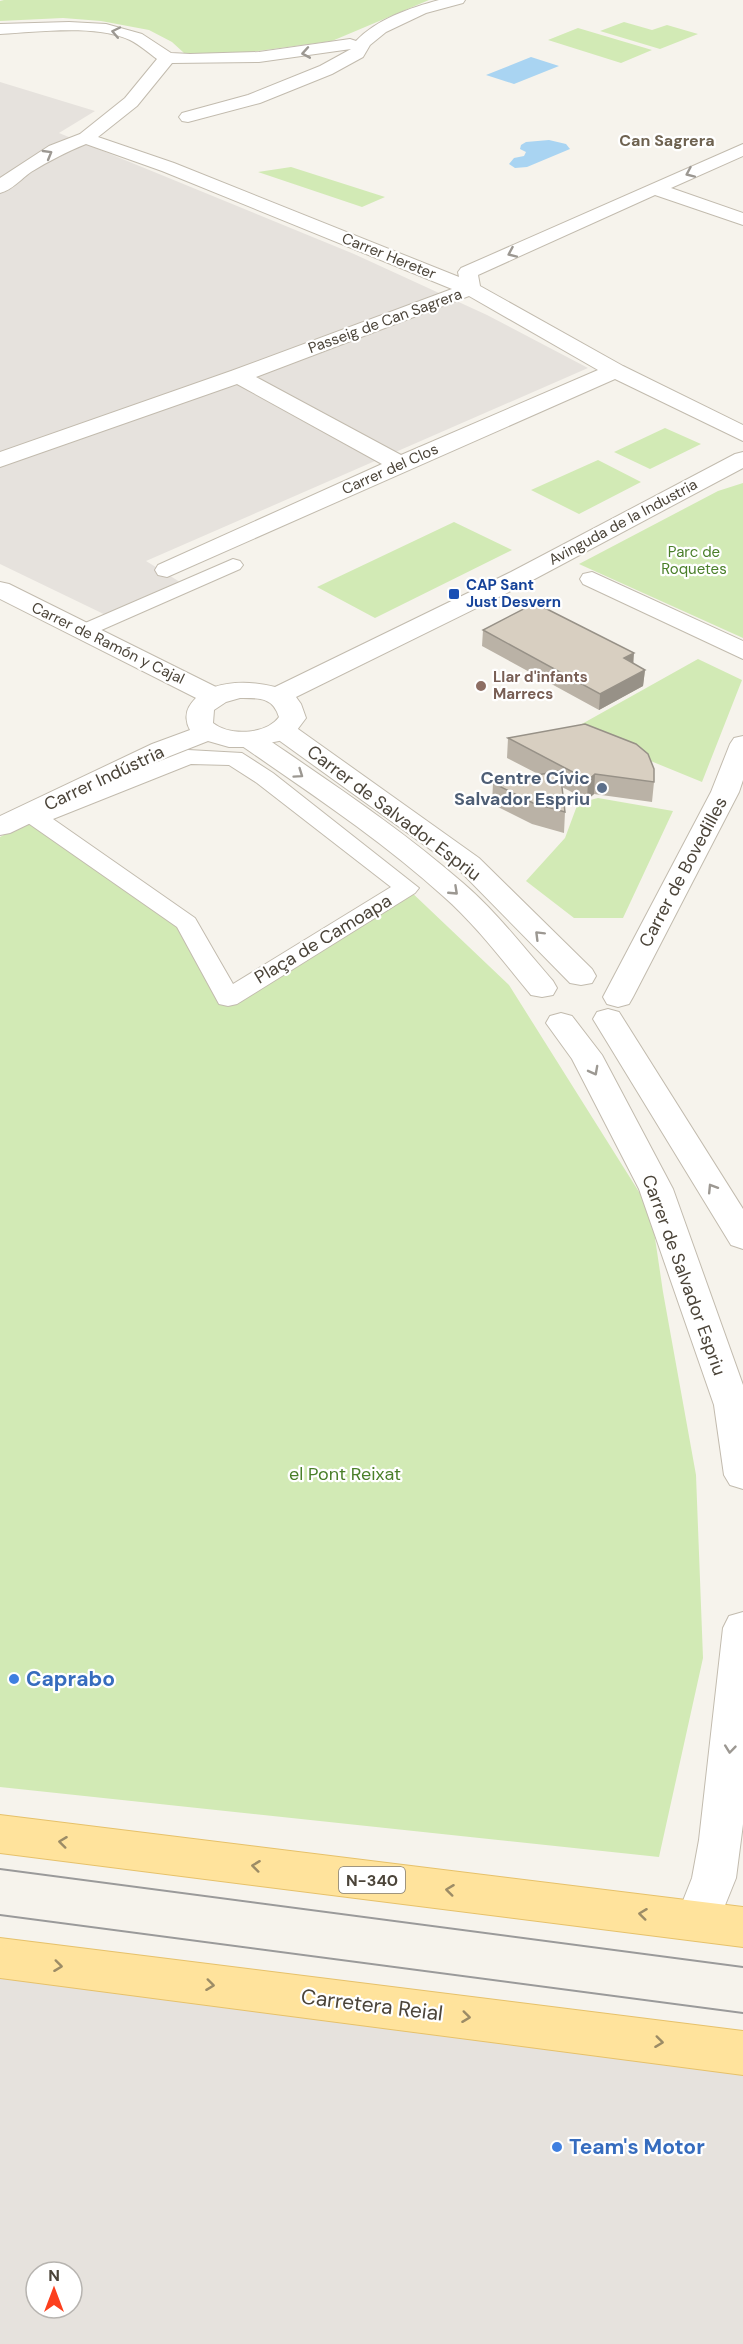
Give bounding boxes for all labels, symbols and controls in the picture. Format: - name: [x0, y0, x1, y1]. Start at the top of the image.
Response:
- one-way arrow: [111, 26, 121, 39]
- one-way arrow: [301, 46, 311, 58]
- district label: Can Sagrera: [619, 130, 715, 151]
- one-way arrow: [42, 150, 52, 161]
- one-way arrow: [685, 166, 696, 178]
- street label: Carrer Hereter: [339, 228, 439, 284]
- one-way arrow: [507, 245, 518, 257]
- street label: Passeig de Can Sagrera: [305, 284, 465, 358]
- street label: Carrer del Clos: [339, 439, 441, 499]
- street label: Avinguda de la Industria: [545, 474, 701, 570]
- park label: Parc de Roquetes: [661, 542, 727, 579]
- place label: CAP Sant Just Desvern: [466, 575, 561, 612]
- marker: CAP Sant Just Desvern: [447, 587, 461, 601]
- street label: Carrer de Ramón y Cajal: [28, 597, 188, 689]
- place label: Llar d'infants Marrecs: [493, 667, 588, 704]
- marker: Llar d'infants Marrecs: [474, 679, 488, 693]
- street label: Carrer Indústria: [40, 740, 168, 816]
- street label: Carrer de Salvador Espriu: [302, 740, 486, 886]
- place label: Centre Cívic Salvador Espriu: [454, 766, 590, 811]
- one-way arrow: [292, 767, 303, 778]
- marker: Centre Cívic Salvador Espriu: [595, 781, 609, 795]
- street label: Carrer de Bovedilles: [633, 793, 733, 951]
- one-way arrow: [448, 884, 458, 895]
- street label: Plaça de Camoapa: [250, 889, 396, 989]
- one-way arrow: [536, 931, 547, 942]
- one-way arrow: [587, 1065, 598, 1075]
- street label: Carrer de Salvador Espriu: [636, 1171, 732, 1379]
- one-way arrow: [708, 1184, 720, 1194]
- park label: el Pont Reixat: [289, 1462, 401, 1486]
- place label: Caprabo: [26, 1665, 115, 1693]
- marker: Caprabo: [7, 1672, 21, 1686]
- one-way arrow: [724, 1744, 737, 1753]
- one-way arrow: [58, 1836, 67, 1849]
- one-way arrow: [252, 1860, 261, 1873]
- road number: N-340: [339, 1867, 405, 1893]
- one-way arrow: [445, 1884, 454, 1897]
- one-way arrow: [639, 1909, 648, 1921]
- one-way arrow: [53, 1959, 63, 1971]
- one-way arrow: [205, 1978, 214, 1990]
- street label: Carretera Reial: [299, 1982, 445, 2028]
- one-way arrow: [461, 2010, 470, 2023]
- one-way arrow: [654, 2035, 664, 2047]
- place label: Team's Motor: [569, 2133, 705, 2161]
- marker: Team's Motor: [550, 2140, 564, 2154]
- north arrow: [24, 2260, 84, 2320]
- text: N: [48, 2265, 60, 2286]

